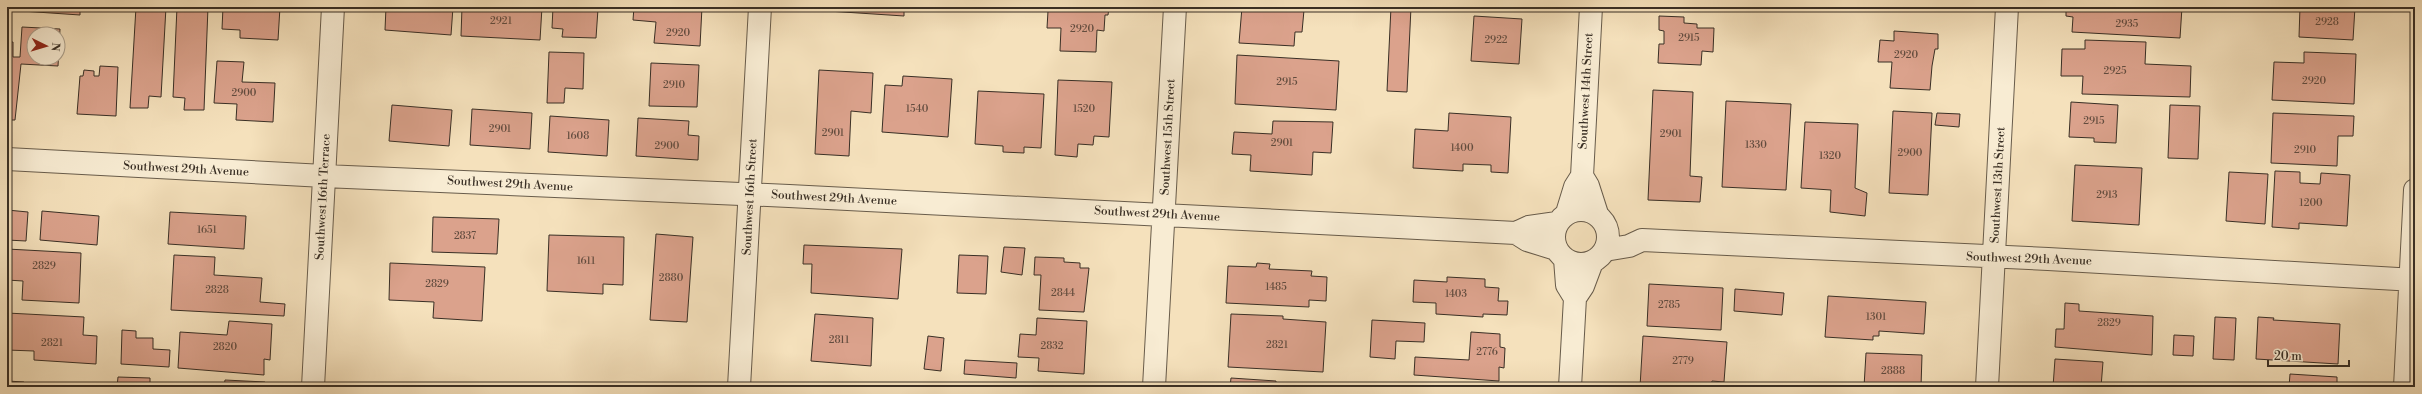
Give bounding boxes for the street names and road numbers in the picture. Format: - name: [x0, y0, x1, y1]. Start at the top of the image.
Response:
- street label: Southwest 14th Street: [1575, 32, 1597, 150]
- street label: Southwest 15th Street: [1157, 78, 1179, 196]
- street label: Southwest 13th Street: [1987, 126, 2009, 244]
- street label: Southwest 16th Terrace: [312, 133, 334, 261]
- street label: Southwest 16th Street: [739, 137, 761, 256]
- street label: Southwest 29th Avenue: [123, 158, 249, 180]
- street label: Southwest 29th Avenue: [447, 173, 573, 195]
- street label: Southwest 29th Avenue: [771, 187, 897, 209]
- street label: Southwest 29th Avenue: [1094, 203, 1220, 225]
- street label: Southwest 29th Avenue: [1966, 249, 2092, 269]

